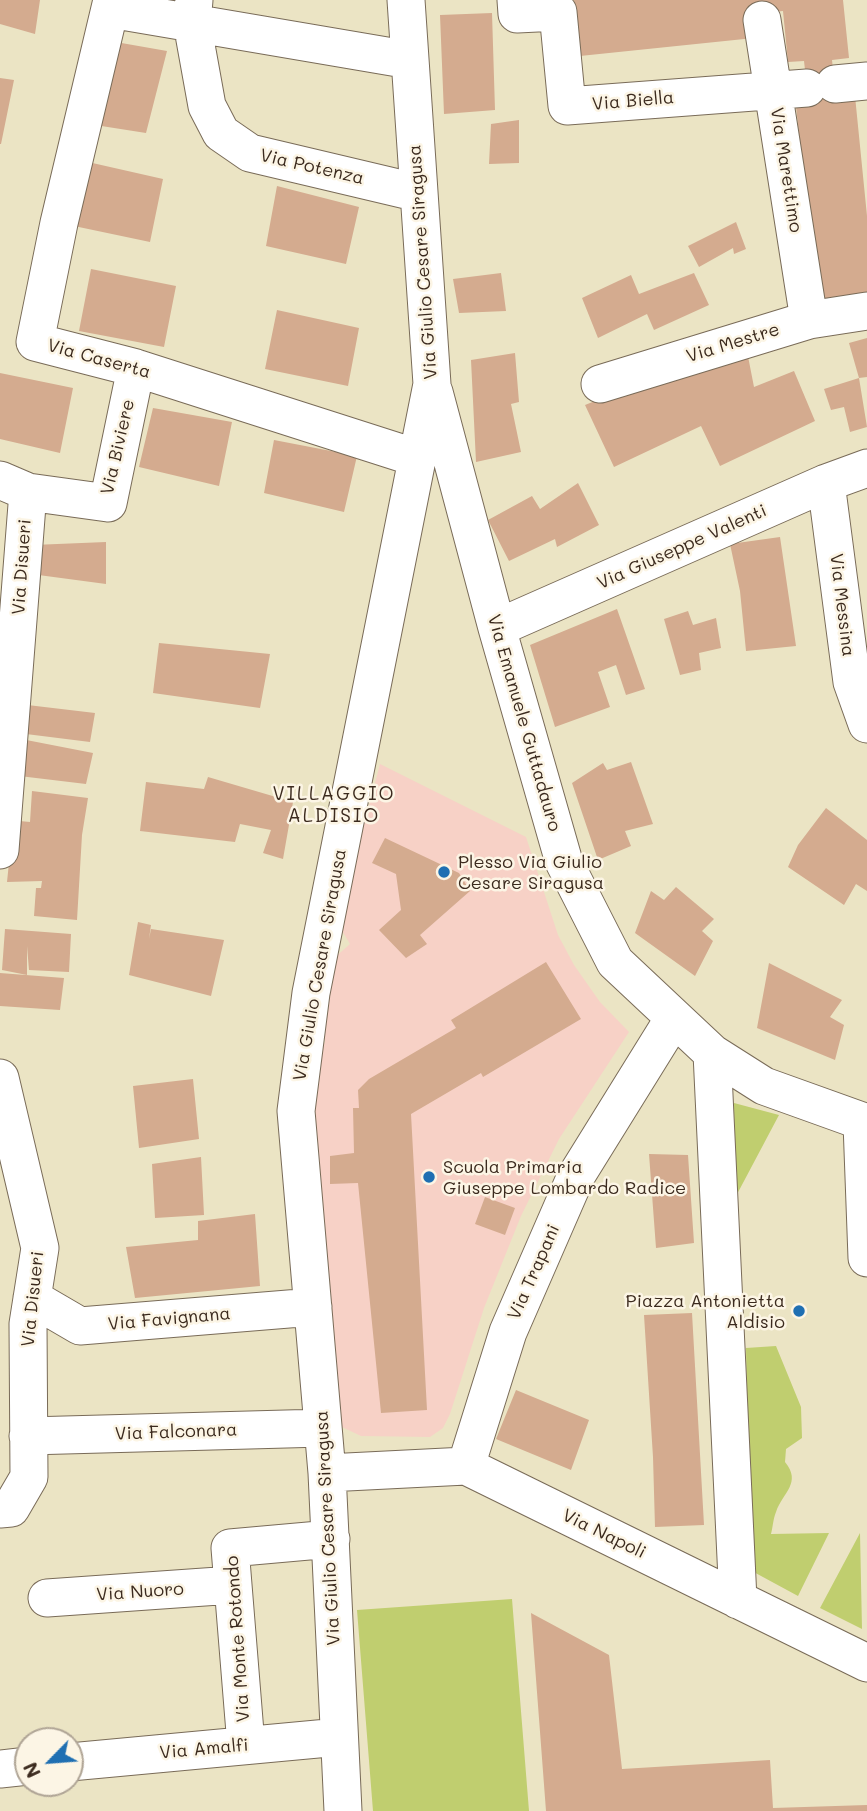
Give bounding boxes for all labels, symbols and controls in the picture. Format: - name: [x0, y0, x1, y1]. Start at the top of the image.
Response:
- street label: Via Biella: [591, 87, 675, 115]
- street label: Via Marettimo: [765, 106, 807, 234]
- street label: Via Giulio Cesare Siragusa: [404, 144, 442, 380]
- street label: Via Potenza: [258, 145, 366, 189]
- street label: Via Mestre: [684, 319, 782, 367]
- street label: Via Caserta: [45, 335, 153, 383]
- street label: Via Biviere: [97, 397, 139, 497]
- street label: Via Giuseppe Valenti: [594, 500, 770, 594]
- street label: Via Disueri: [8, 518, 36, 616]
- street label: Via Messina: [825, 552, 859, 658]
- street label: Via Emanuele Guttadauro: [483, 612, 565, 834]
- district label: VILLAGGIO ALDISIO: [274, 783, 394, 827]
- street label: Via Giulio Cesare Siragusa: [289, 847, 351, 1083]
- place label: Plesso Via Giulio Cesare Siragusa: [458, 851, 604, 894]
- marker: Plesso Via Giulio Cesare Siragusa: [436, 864, 452, 880]
- place label: Scuola Primaria Giuseppe Lombardo Radice: [443, 1156, 686, 1198]
- marker: Scuola Primaria Giuseppe Lombardo Radice: [421, 1169, 437, 1185]
- street label: Via Trapani: [503, 1221, 565, 1323]
- street label: Via Disueri: [17, 1250, 49, 1348]
- place label: Piazza Antonietta Aldisio: [626, 1290, 785, 1332]
- street label: Via Favignana: [107, 1303, 231, 1335]
- marker: Piazza Antonietta Aldisio: [791, 1303, 807, 1319]
- street label: Via Giulio Cesare Siragusa: [311, 1410, 345, 1646]
- street label: Via Falconara: [114, 1419, 238, 1445]
- street label: Via Napoli: [559, 1504, 649, 1564]
- street label: Via Monte Rotondo: [221, 1555, 255, 1723]
- street label: Via Nuoro: [96, 1578, 184, 1606]
- north arrow: [14, 1727, 84, 1797]
- street label: Via Amalfi: [159, 1734, 249, 1764]
- text: N: [17, 1758, 46, 1782]

